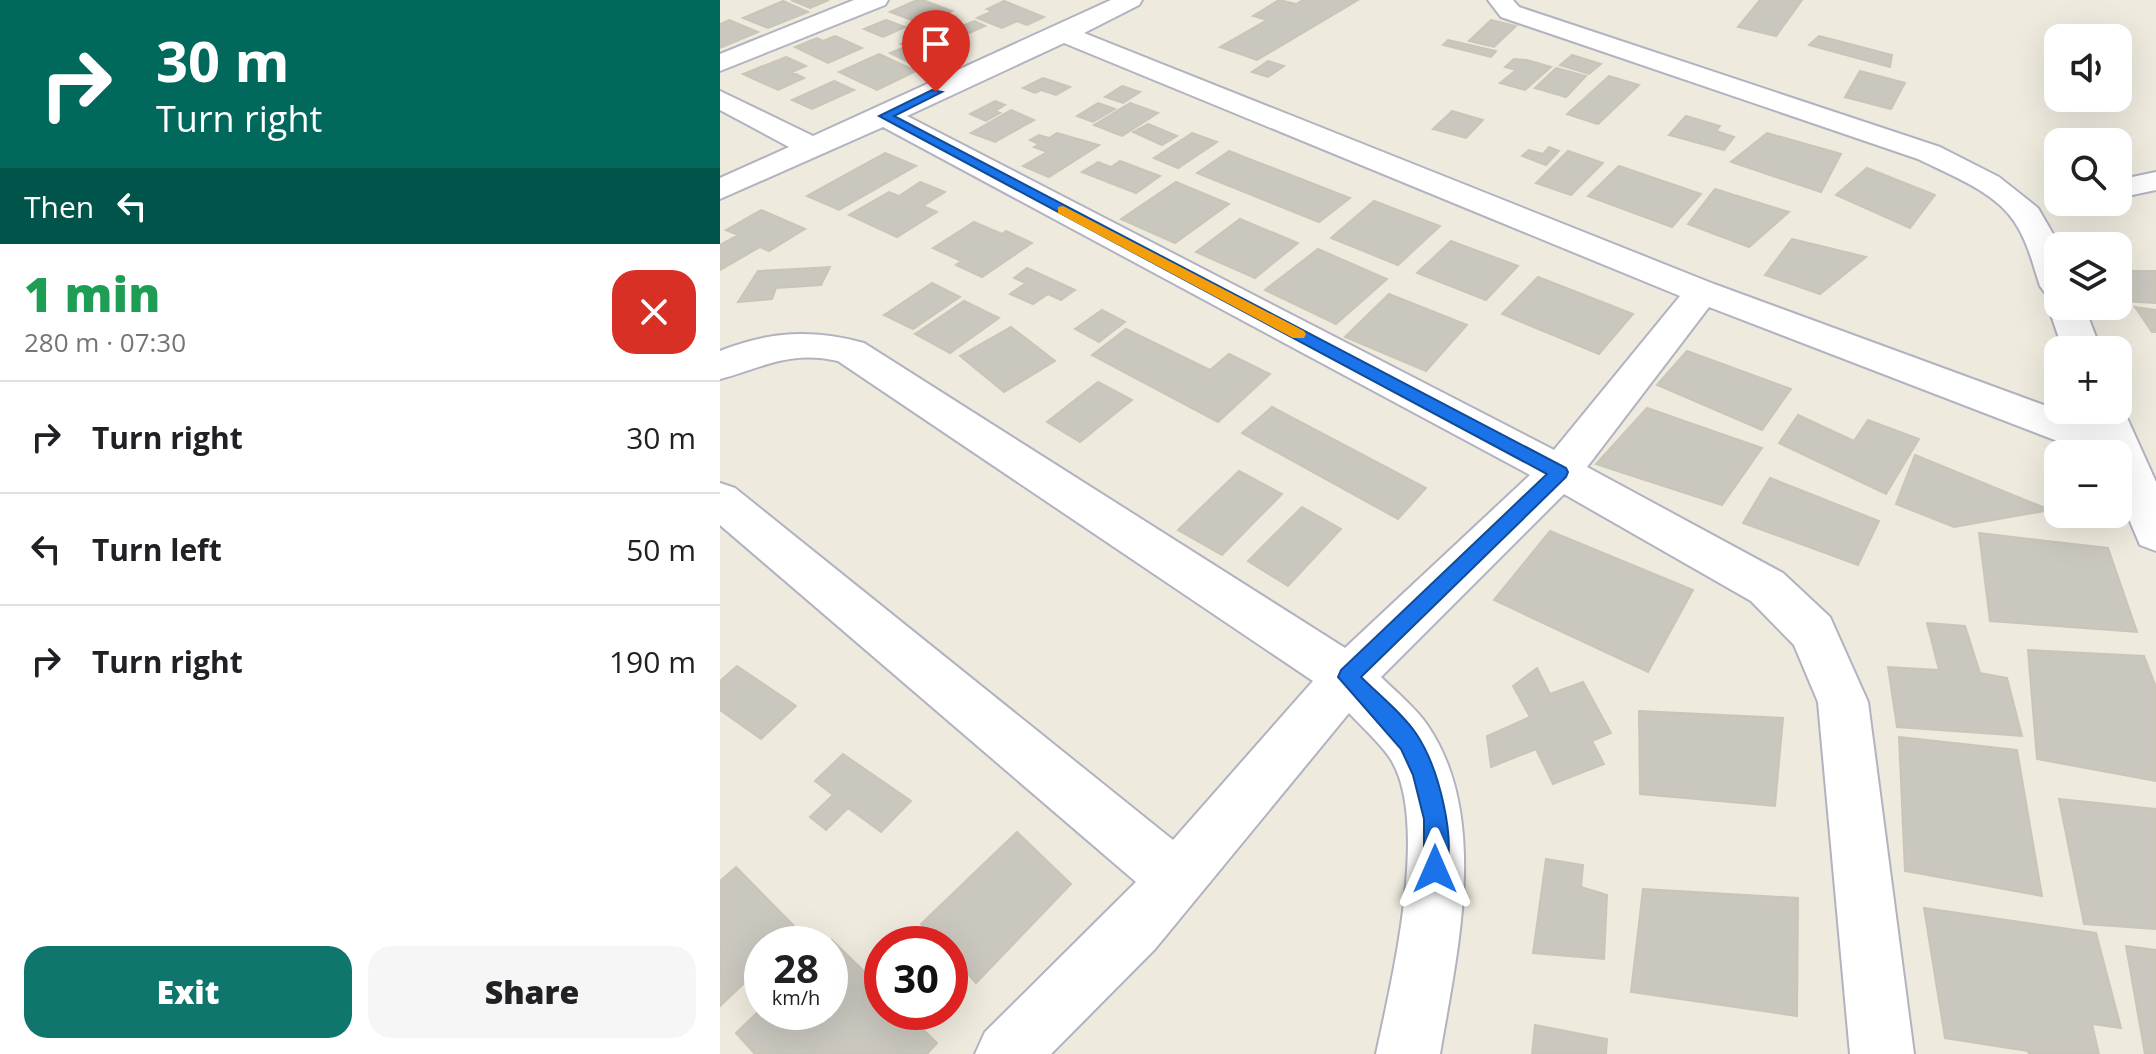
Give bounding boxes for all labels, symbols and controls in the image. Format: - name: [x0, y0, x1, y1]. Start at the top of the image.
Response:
- pin: [902, 10, 970, 92]
- text: 30 m: [156, 22, 290, 98]
- icon: arrive: [914, 22, 958, 66]
- map controls: [2044, 24, 2132, 528]
- button: sound: [2044, 24, 2132, 112]
- icon: right: [24, 32, 128, 136]
- text: Turn right: [156, 94, 322, 143]
- button: search: [2044, 128, 2132, 216]
- icon: left: [110, 184, 154, 228]
- text: Then: [24, 186, 94, 227]
- button: layers: [2044, 232, 2132, 320]
- text: 1 min: [24, 261, 160, 326]
- button: close: [612, 270, 696, 354]
- text: 280 m · 07:30: [24, 324, 186, 360]
- button: +: [2044, 336, 2132, 424]
- icon: right: [24, 415, 68, 459]
- text: Turn right: [92, 417, 243, 458]
- text: 30 m: [626, 417, 696, 458]
- button: −: [2044, 440, 2132, 528]
- icon: left: [24, 527, 68, 571]
- text: Turn left: [92, 529, 222, 570]
- text: 50 m: [626, 529, 696, 570]
- icon: right: [24, 639, 68, 683]
- text: Turn right: [92, 641, 243, 682]
- text: 190 m: [609, 641, 696, 682]
- position arrow: [1393, 827, 1477, 911]
- speed limit sign: 30: [864, 926, 968, 1030]
- text: 28: [773, 940, 819, 995]
- button: Exit: [24, 946, 352, 1038]
- button: Share: [368, 946, 696, 1038]
- text: km/h: [772, 984, 820, 1011]

